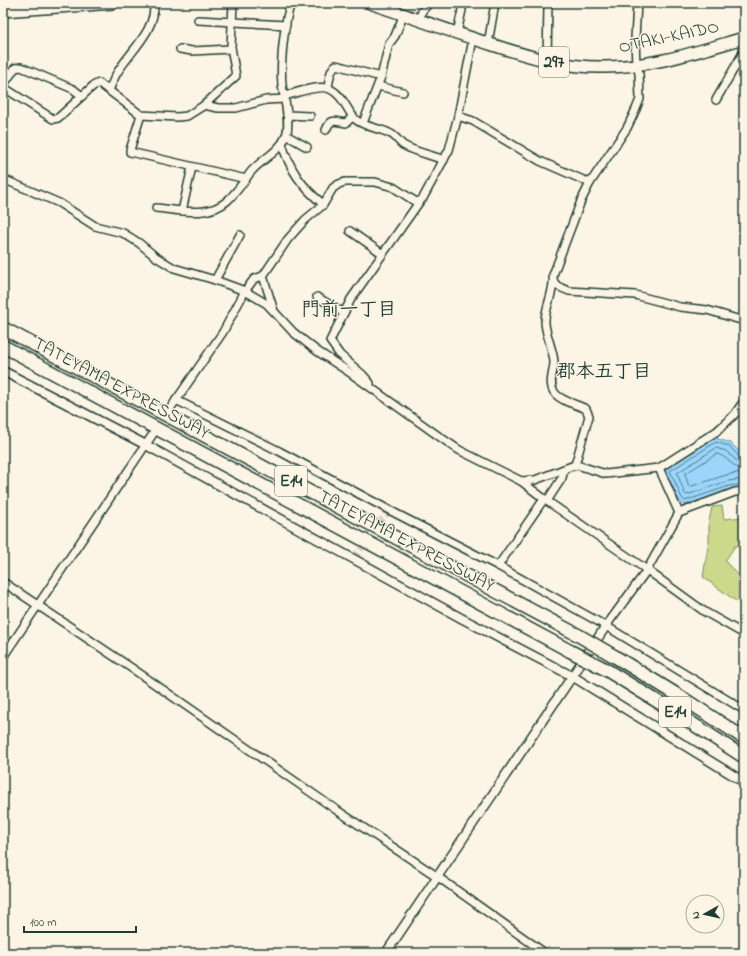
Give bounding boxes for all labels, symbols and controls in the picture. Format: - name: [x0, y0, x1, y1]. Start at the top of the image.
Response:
- street label: OTAKI-KAIDO: [616, 15, 722, 61]
- road number: 297: [539, 47, 569, 77]
- district label: 門前一丁目: [301, 297, 397, 324]
- street label: TATEYAMA EXPRESSWAY: [28, 331, 214, 447]
- district label: 郡本五丁目: [556, 359, 652, 386]
- road number: E14: [275, 466, 307, 496]
- street label: TATEYAMA EXPRESSWAY: [313, 484, 499, 600]
- road number: E14: [659, 697, 691, 727]
- north arrow: [685, 894, 725, 934]
- scale bar: [24, 908, 136, 934]
- text: N: [688, 910, 705, 920]
- text: 100 m: [30, 914, 57, 932]

